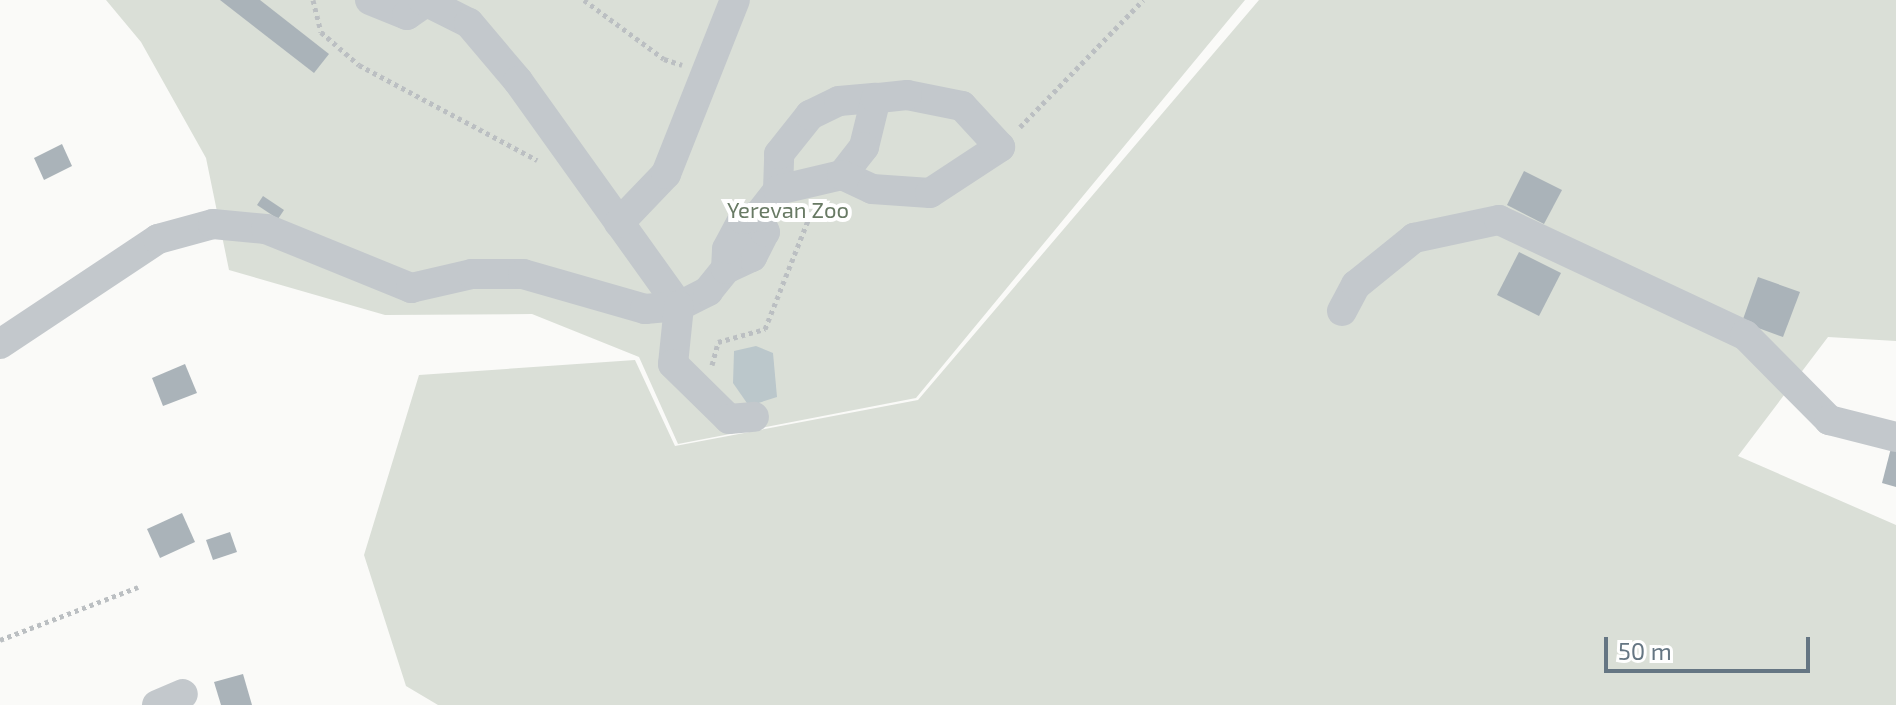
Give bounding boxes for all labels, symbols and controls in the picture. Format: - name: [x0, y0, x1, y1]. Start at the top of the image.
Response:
- park label: Yerevan Zoo: [727, 197, 849, 223]
- scale bar: [1608, 621, 1814, 671]
- text: 50 m: [1618, 636, 1672, 665]

